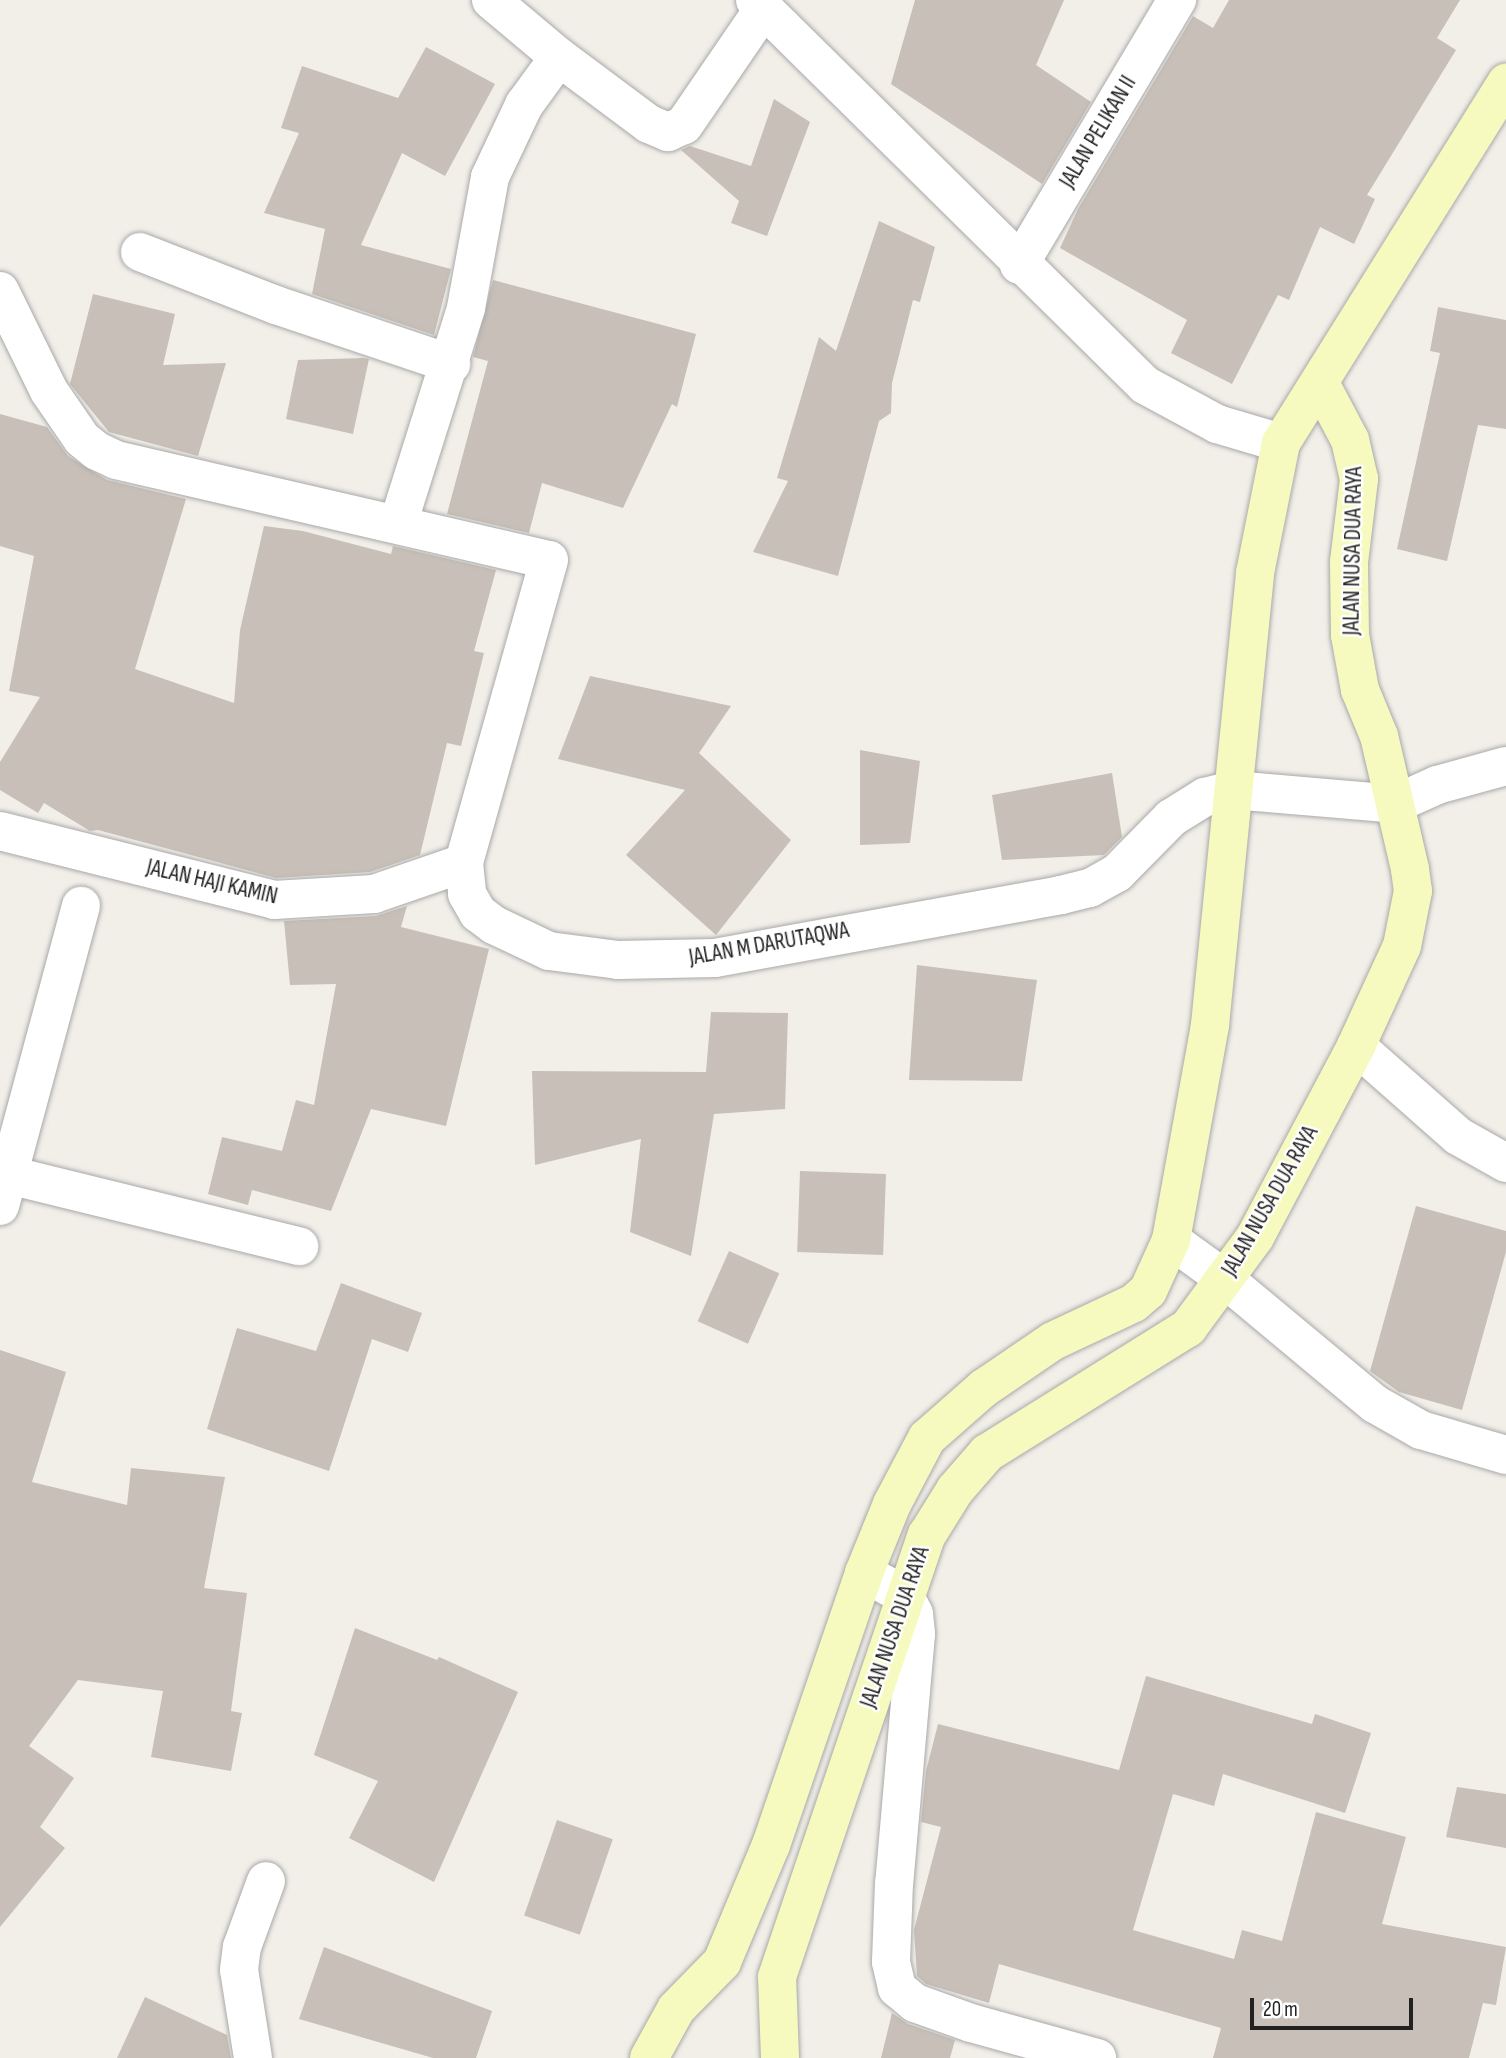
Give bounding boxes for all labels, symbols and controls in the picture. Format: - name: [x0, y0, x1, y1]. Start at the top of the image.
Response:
- street label: JALAN PELIKAN II: [1054, 71, 1142, 193]
- street label: JALAN NUSA DUA RAYA: [1338, 466, 1368, 636]
- street label: JALAN HAJI KAMIN: [144, 854, 280, 910]
- street label: JALAN M DARUTAQWA: [687, 916, 851, 972]
- street label: JALAN NUSA DUA RAYA: [1216, 1121, 1324, 1281]
- street label: JALAN NUSA DUA RAYA: [854, 1543, 936, 1711]
- scale bar: [1254, 1984, 1417, 2028]
- text: 20 m: [1263, 1997, 1298, 2022]

